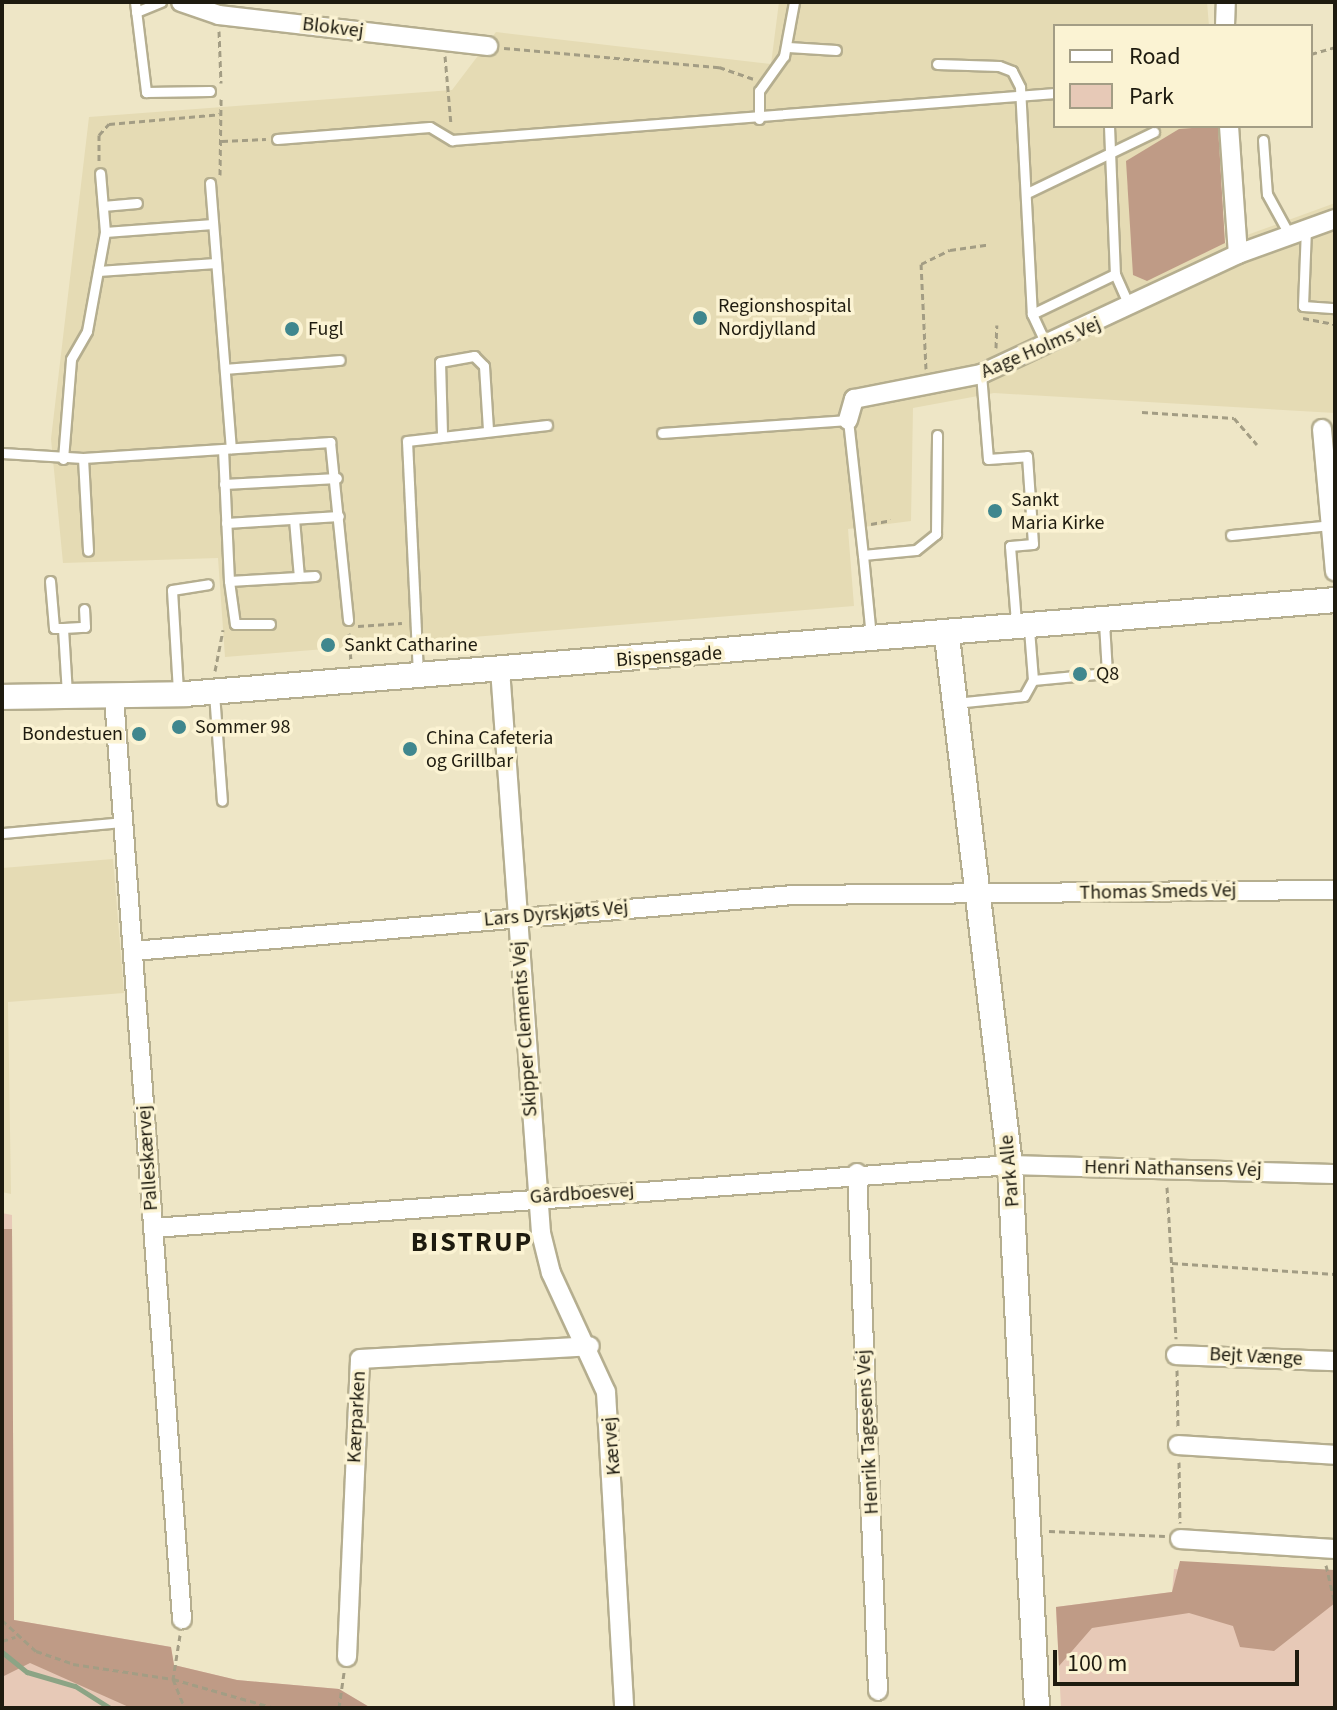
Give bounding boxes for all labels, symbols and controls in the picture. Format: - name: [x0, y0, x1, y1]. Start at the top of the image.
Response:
- street label: Blokvej: [301, 12, 365, 44]
- legend: [1053, 24, 1313, 128]
- text: Road: [1129, 39, 1181, 74]
- text: Park: [1129, 79, 1174, 114]
- place label: Regionshospital Nordjylland: [718, 294, 852, 341]
- marker: Regionshospital Nordjylland: [689, 307, 711, 329]
- street label: Aage Holms Vej: [977, 312, 1105, 384]
- place label: Fugl: [308, 317, 344, 341]
- marker: Fugl: [283, 320, 301, 338]
- place label: Sankt Maria Kirke: [1011, 488, 1104, 535]
- marker: Sankt Maria Kirke: [986, 502, 1004, 520]
- place label: Sankt Catharine: [344, 633, 478, 657]
- marker: Sankt Catharine: [319, 636, 337, 654]
- street label: Bispensgade: [615, 641, 723, 673]
- place label: Q8: [1096, 662, 1119, 686]
- marker: Q8: [1071, 665, 1089, 683]
- place label: Sommer 98: [195, 715, 290, 739]
- marker: Sommer 98: [170, 718, 188, 736]
- place label: Bondestuen: [22, 722, 123, 746]
- marker: Bondestuen: [130, 725, 148, 743]
- place label: China Cafeteria og Grillbar: [426, 726, 553, 773]
- marker: China Cafeteria og Grillbar: [401, 740, 419, 758]
- street label: Thomas Smeds Vej: [1079, 879, 1237, 905]
- street label: Lars Dyrskjøts Vej: [483, 896, 629, 932]
- street label: Skipper Clements Vej: [507, 940, 543, 1118]
- street label: Palleskærvej: [132, 1104, 164, 1212]
- street label: Park Alle: [995, 1134, 1025, 1208]
- street label: Henri Nathansens Vej: [1084, 1155, 1262, 1183]
- street label: Gårdboesvej: [529, 1178, 635, 1210]
- district label: BISTRUP: [411, 1225, 533, 1259]
- street label: Bejt Vænge: [1209, 1343, 1303, 1371]
- street label: Henrik Tagesens Vej: [852, 1349, 884, 1515]
- street label: Kærparken: [343, 1370, 371, 1464]
- street label: Kærvej: [597, 1416, 627, 1476]
- scale bar: [1057, 1634, 1303, 1684]
- text: 100 m: [1067, 1646, 1127, 1681]

